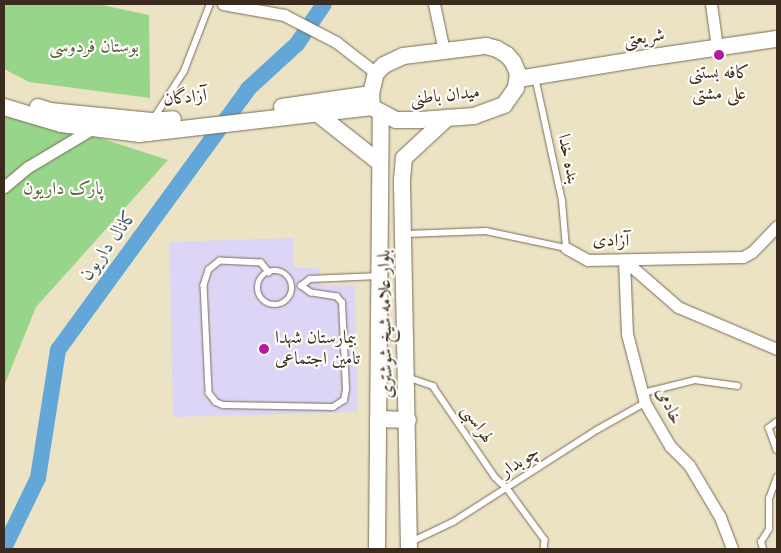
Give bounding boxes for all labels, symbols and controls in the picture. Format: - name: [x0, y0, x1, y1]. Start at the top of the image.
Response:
- street label: شریعتی: [622, 24, 666, 52]
- park label: بوستان فردوسی: [49, 36, 139, 58]
- marker: کافه بستنی علی مشتی: [713, 49, 725, 61]
- place label: کافه بستنی علی مشتی: [688, 63, 750, 106]
- street label: میدان باطنی: [409, 82, 481, 110]
- street label: آزادگان: [162, 85, 208, 111]
- street label: بنده خدا: [552, 132, 584, 186]
- park label: پارک داریون: [23, 178, 103, 200]
- water label: کانال داریون: [75, 205, 143, 285]
- street label: آزادی: [592, 230, 630, 252]
- street label: بلوار علامه شیخ شوشتری: [374, 249, 398, 399]
- place label: بیمارستان شهدا تامین اجتماعی: [275, 328, 360, 370]
- marker: بیمارستان شهدا تامین اجتماعی: [257, 342, 271, 356]
- street label: خادمی: [651, 384, 687, 428]
- street label: لهراسبی: [456, 401, 498, 447]
- street label: چوبدار: [496, 441, 544, 483]

